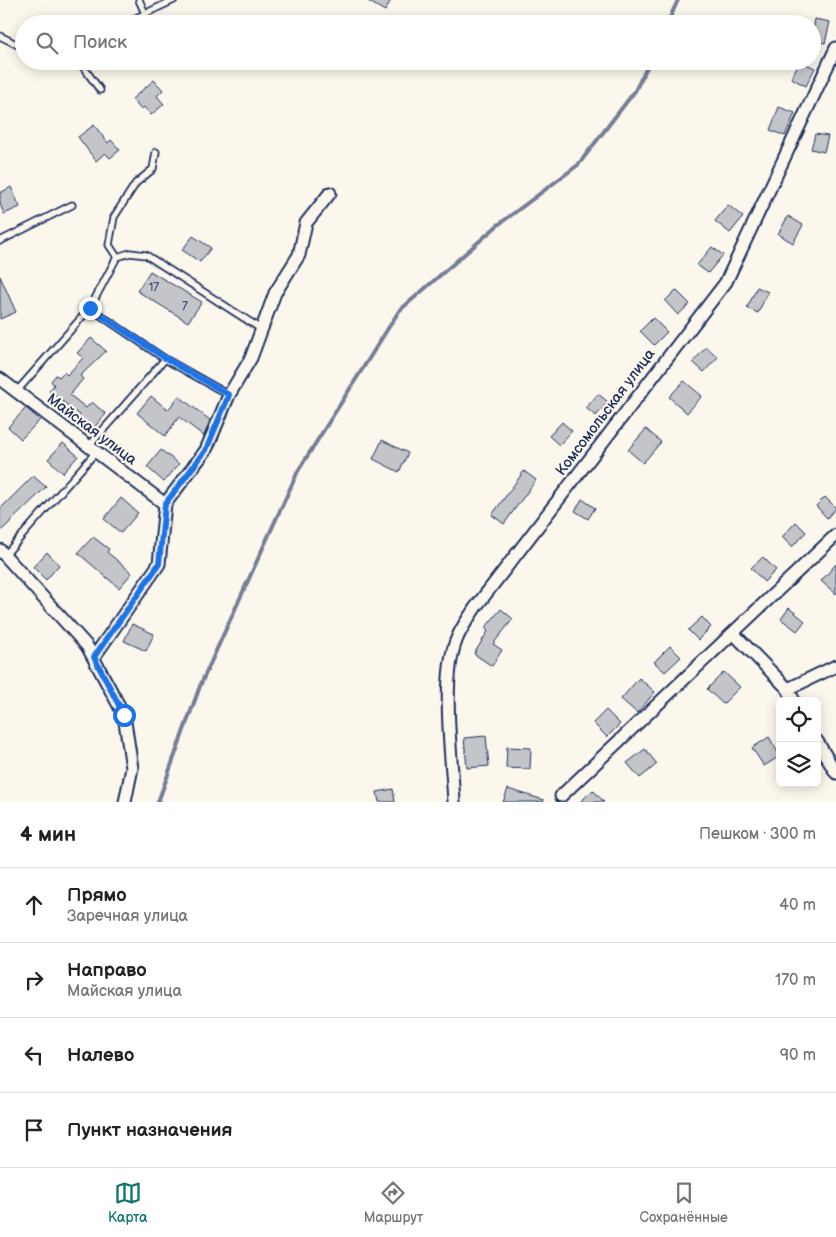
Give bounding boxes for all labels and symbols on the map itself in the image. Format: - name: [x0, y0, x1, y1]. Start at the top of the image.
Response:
- house number: 17: [149, 280, 159, 295]
- route end: [79, 297, 102, 320]
- house number: 7: [182, 299, 188, 314]
- street label: Комсомольская улица: [551, 345, 659, 479]
- street label: Майская улица: [43, 389, 141, 470]
- route start: [113, 704, 136, 727]

